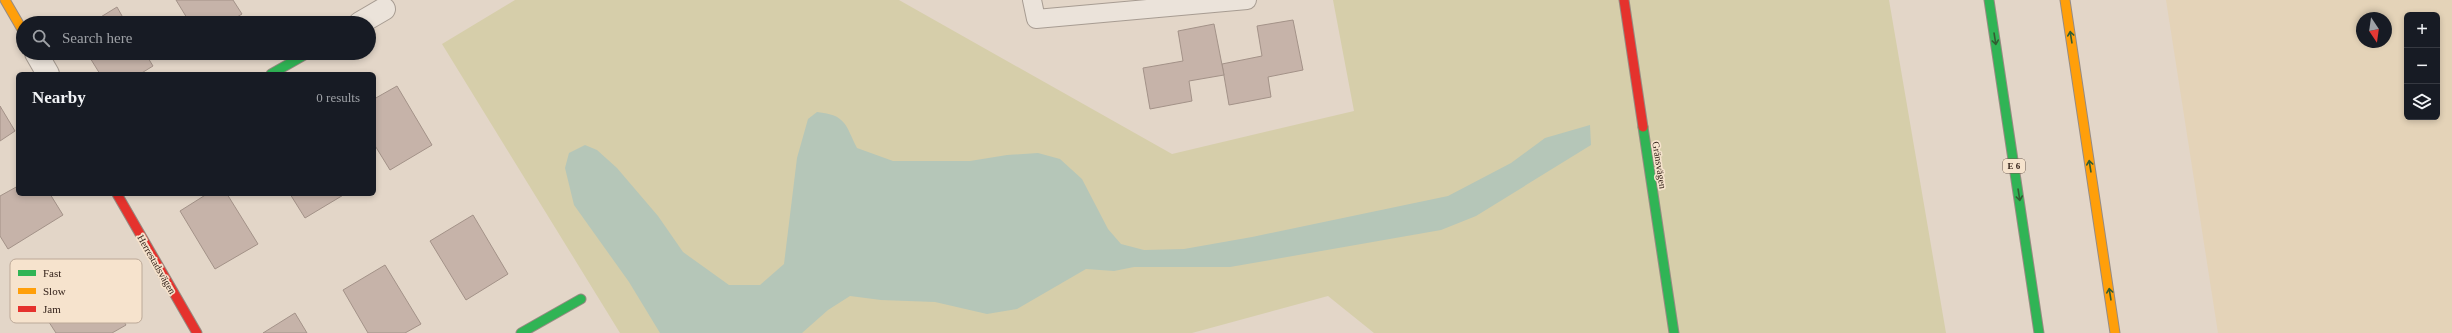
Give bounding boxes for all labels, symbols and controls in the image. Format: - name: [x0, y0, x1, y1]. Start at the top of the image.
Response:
- north arrow: [2356, 12, 2392, 48]
- map controls: [2404, 12, 2440, 120]
- button: +: [2404, 12, 2440, 48]
- search box: [16, 16, 376, 60]
- icon: search: [30, 27, 52, 49]
- text: Search here: [62, 30, 132, 46]
- one-way arrow: [2067, 31, 2075, 44]
- one-way arrow: [1991, 32, 1999, 45]
- button: −: [2404, 48, 2440, 84]
- button: layers: [2404, 84, 2440, 120]
- text: Nearby: [32, 88, 86, 107]
- text: 0 results: [316, 90, 360, 105]
- street label: Gränsvägen: [1650, 141, 1669, 190]
- road number: E 6: [2003, 159, 2025, 173]
- one-way arrow: [2086, 160, 2094, 173]
- one-way arrow: [2015, 188, 2023, 201]
- street label: Herrestadsvägen: [135, 233, 178, 296]
- legend: [10, 259, 142, 323]
- text: Fast: [43, 267, 61, 279]
- text: Slow: [43, 285, 66, 297]
- one-way arrow: [2106, 288, 2114, 301]
- text: Jam: [43, 303, 61, 315]

